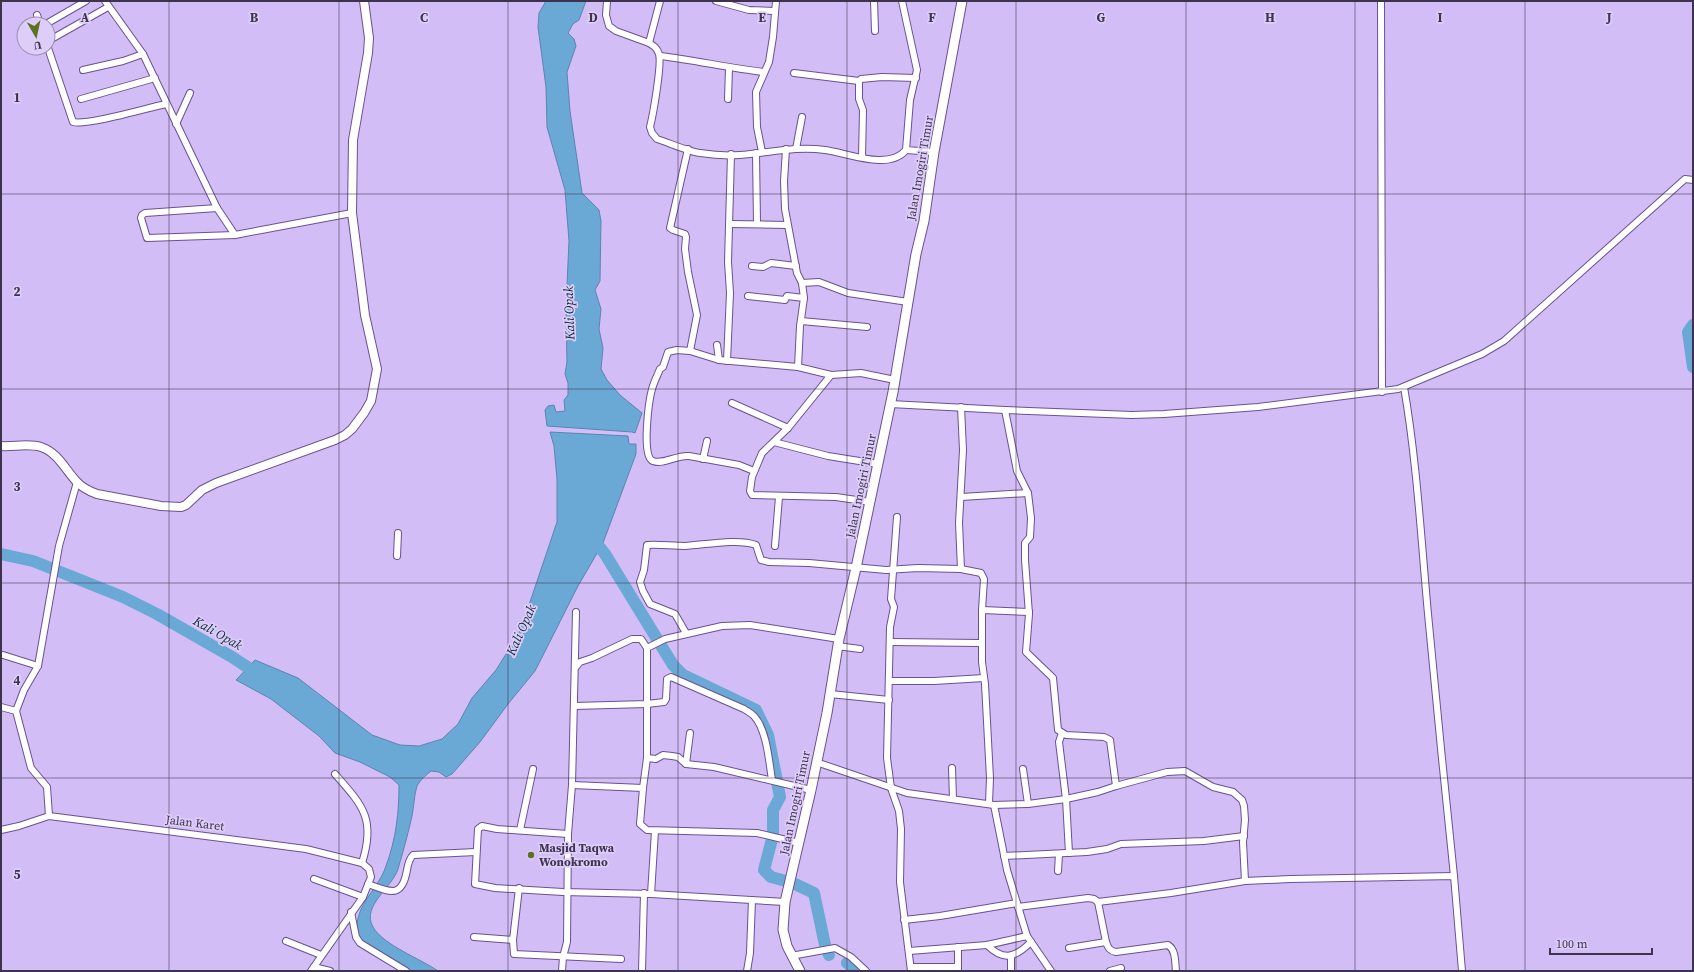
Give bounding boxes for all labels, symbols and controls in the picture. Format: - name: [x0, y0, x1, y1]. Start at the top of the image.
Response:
- text: A: [81, 9, 90, 26]
- text: B: [250, 9, 259, 26]
- text: C: [420, 9, 428, 26]
- text: D: [588, 9, 598, 26]
- text: E: [758, 9, 766, 26]
- text: F: [928, 9, 936, 26]
- text: G: [1097, 9, 1106, 26]
- text: H: [1265, 9, 1275, 26]
- text: I: [1437, 9, 1443, 26]
- text: J: [1605, 9, 1612, 26]
- north arrow: [16, 16, 56, 56]
- text: U: [32, 37, 43, 53]
- text: 1: [13, 89, 21, 106]
- street label: Jalan Imogiri Timur: [903, 114, 937, 223]
- text: 2: [13, 283, 21, 300]
- water label: Kali Opak: [560, 285, 578, 341]
- street label: Jalan Imogiri Timur: [842, 432, 880, 541]
- text: 3: [13, 478, 21, 495]
- water label: Kali Opak: [502, 601, 540, 659]
- water label: Kali Opak: [189, 612, 246, 654]
- text: 4: [13, 672, 21, 689]
- street label: Jalan Imogiri Timur: [776, 749, 814, 858]
- street label: Jalan Karet: [164, 811, 225, 835]
- place label: Masjid Taqwa Wonokromo: [539, 840, 615, 870]
- marker: Masjid Taqwa Wonokromo: [526, 850, 536, 860]
- text: 5: [13, 866, 21, 883]
- scale bar: [1550, 930, 1652, 956]
- text: 100 m: [1556, 936, 1588, 952]

